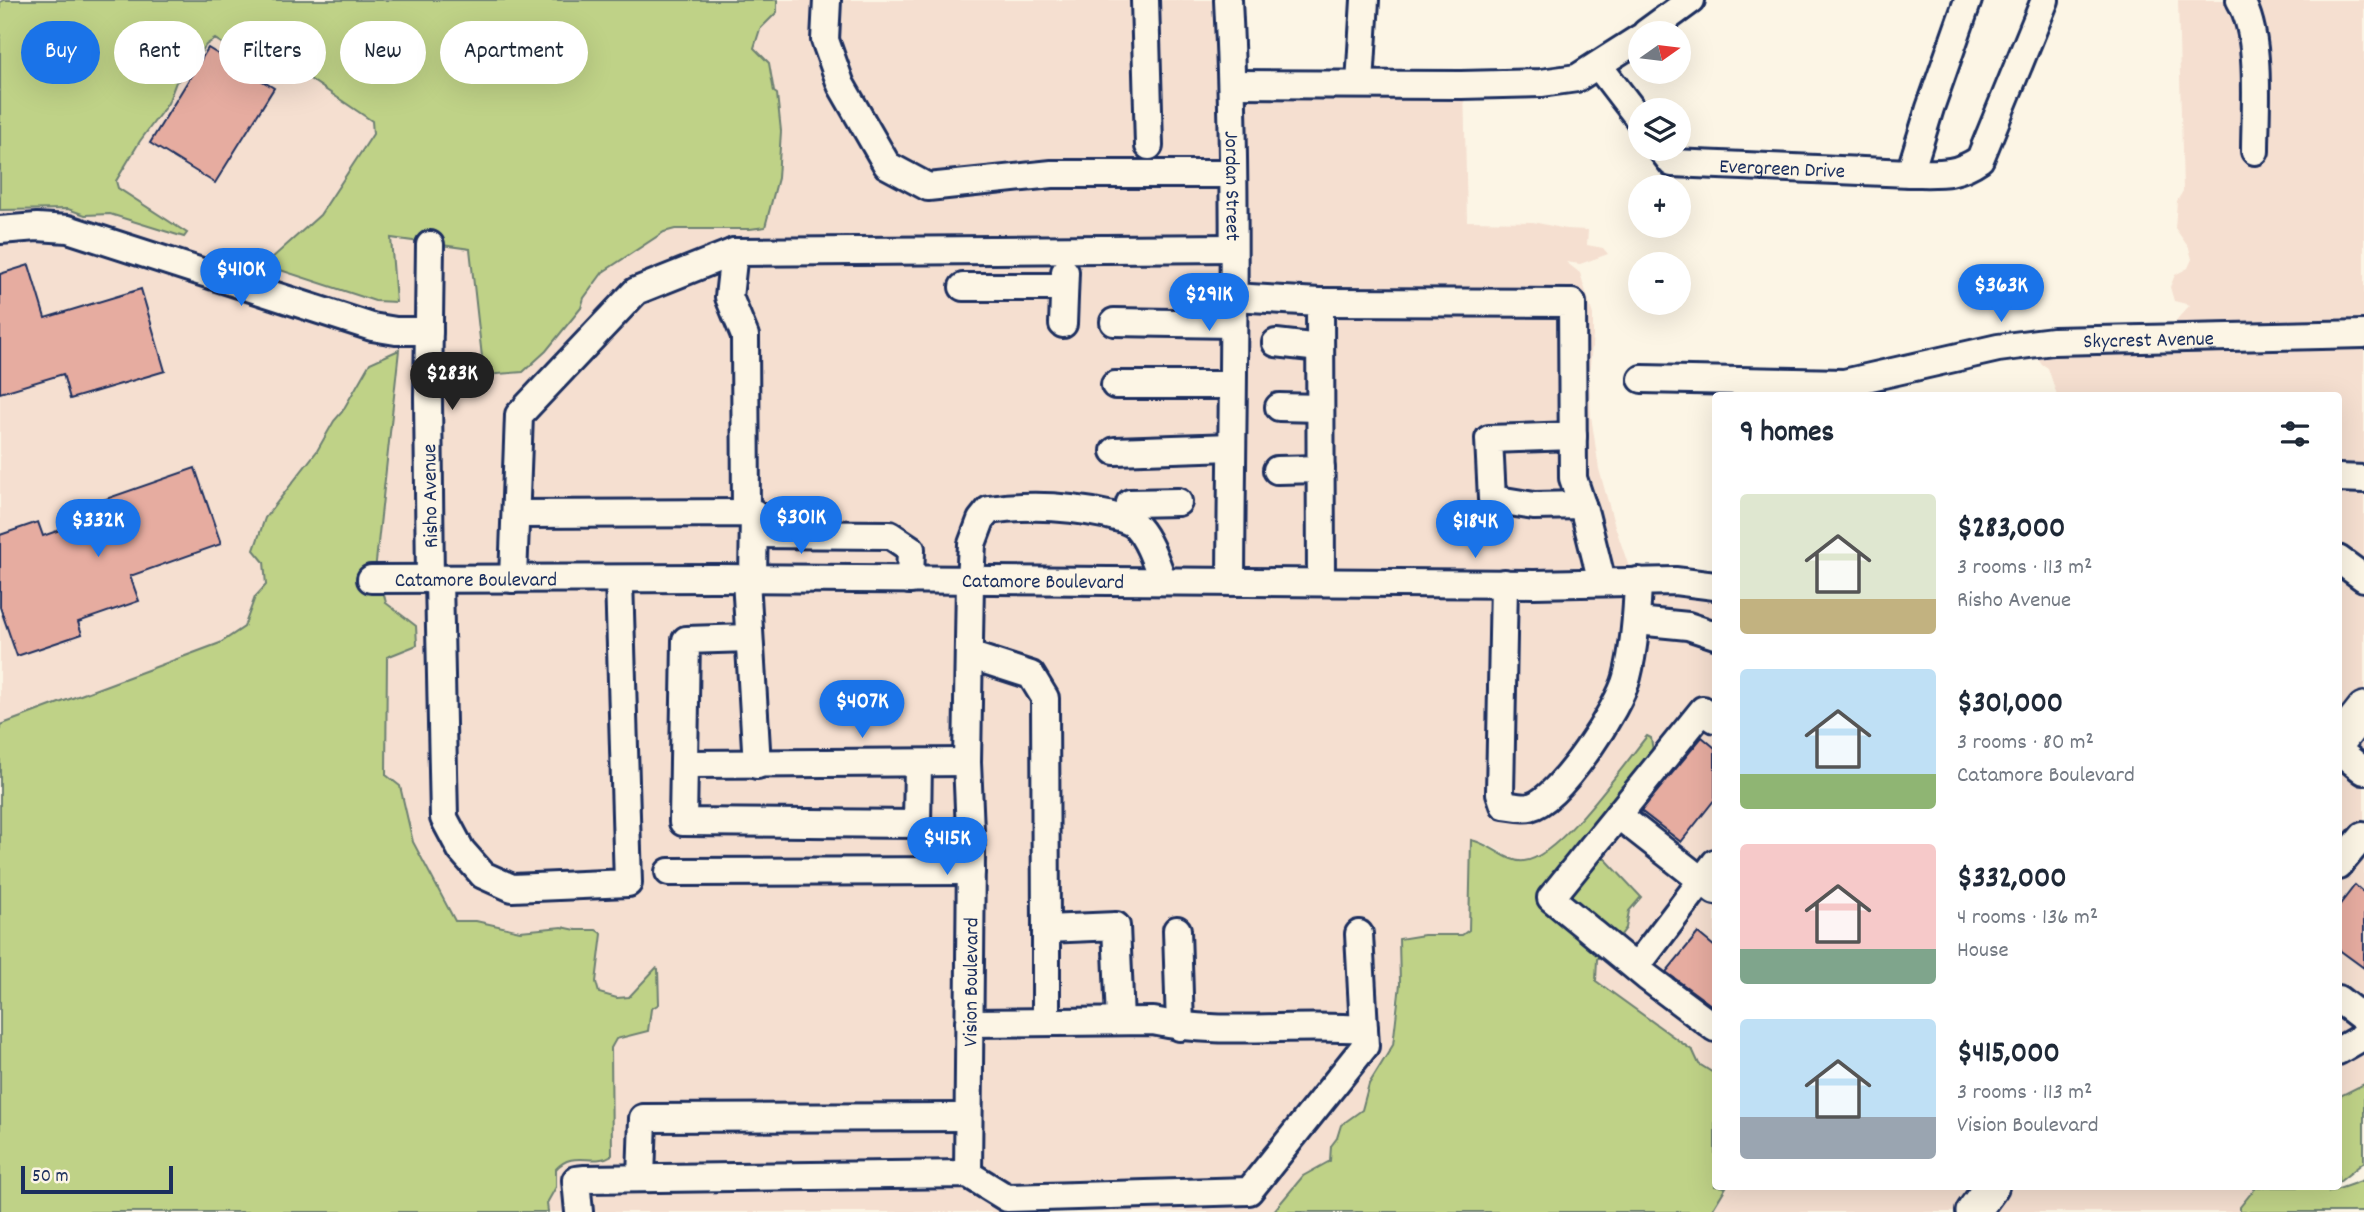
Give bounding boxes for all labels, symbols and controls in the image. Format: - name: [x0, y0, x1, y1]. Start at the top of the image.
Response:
- chip: Buy: [21, 21, 100, 84]
- chip: Rent: [114, 21, 205, 84]
- chip: Filters: [219, 21, 326, 84]
- chip: New: [340, 21, 426, 84]
- chip: Apartment: [440, 21, 588, 84]
- north arrow: [1628, 21, 1690, 84]
- map controls: [1628, 21, 1691, 315]
- button: layers: [1628, 98, 1691, 161]
- street label: Jordan Street: [1215, 131, 1246, 241]
- street label: Evergreen Drive: [1718, 153, 1845, 188]
- button: +: [1628, 175, 1691, 238]
- pin: $410K: [192, 248, 290, 308]
- button: −: [1628, 252, 1691, 315]
- text: $410K: [216, 254, 266, 287]
- pin: $363K: [1952, 264, 2050, 324]
- text: $363K: [1974, 270, 2028, 303]
- pin: $291K: [1160, 274, 1258, 333]
- text: $291K: [1185, 279, 1233, 312]
- street label: Skycrest Avenue: [2083, 325, 2214, 358]
- pin: $283K: [403, 352, 501, 412]
- text: $283K: [426, 358, 478, 391]
- text: 9 homes: [1740, 413, 1834, 456]
- icon: filters: [2276, 415, 2314, 453]
- street label: Risho Avenue: [416, 444, 448, 548]
- pin: $301K: [752, 496, 850, 556]
- pin: $332K: [49, 500, 147, 559]
- pin: $184K: [1426, 500, 1524, 560]
- text: $301K: [776, 502, 826, 535]
- text: $332K: [72, 505, 124, 538]
- text: $184K: [1452, 506, 1498, 539]
- text: $283,000: [1957, 509, 2065, 552]
- icon: home: [1796, 522, 1880, 606]
- text: 3 rooms · 113 m²: [1957, 552, 2093, 585]
- street label: Catamore Boulevard: [395, 566, 557, 597]
- street label: Catamore Boulevard: [962, 568, 1124, 599]
- text: Risho Avenue: [1957, 585, 2071, 618]
- pin: $407K: [813, 680, 911, 740]
- text: $301,000: [1957, 684, 2063, 727]
- text: $407K: [835, 686, 889, 719]
- icon: home: [1796, 697, 1880, 781]
- text: 3 rooms · 80 m²: [1957, 727, 2094, 760]
- text: Catamore Boulevard: [1957, 760, 2135, 793]
- pin: $415K: [898, 818, 996, 877]
- text: $415K: [923, 823, 971, 856]
- text: $332,000: [1957, 859, 2067, 902]
- icon: home: [1796, 872, 1880, 956]
- text: 4 rooms · 136 m²: [1957, 902, 2098, 935]
- street label: Vision Boulevard: [957, 917, 988, 1047]
- text: House: [1957, 935, 2009, 968]
- text: $415,000: [1957, 1034, 2060, 1077]
- icon: home: [1796, 1047, 1880, 1131]
- text: 3 rooms · 113 m²: [1957, 1077, 2093, 1110]
- text: Vision Boulevard: [1957, 1110, 2099, 1143]
- scale bar: [21, 1163, 173, 1195]
- text: 50 m: [32, 1164, 69, 1191]

